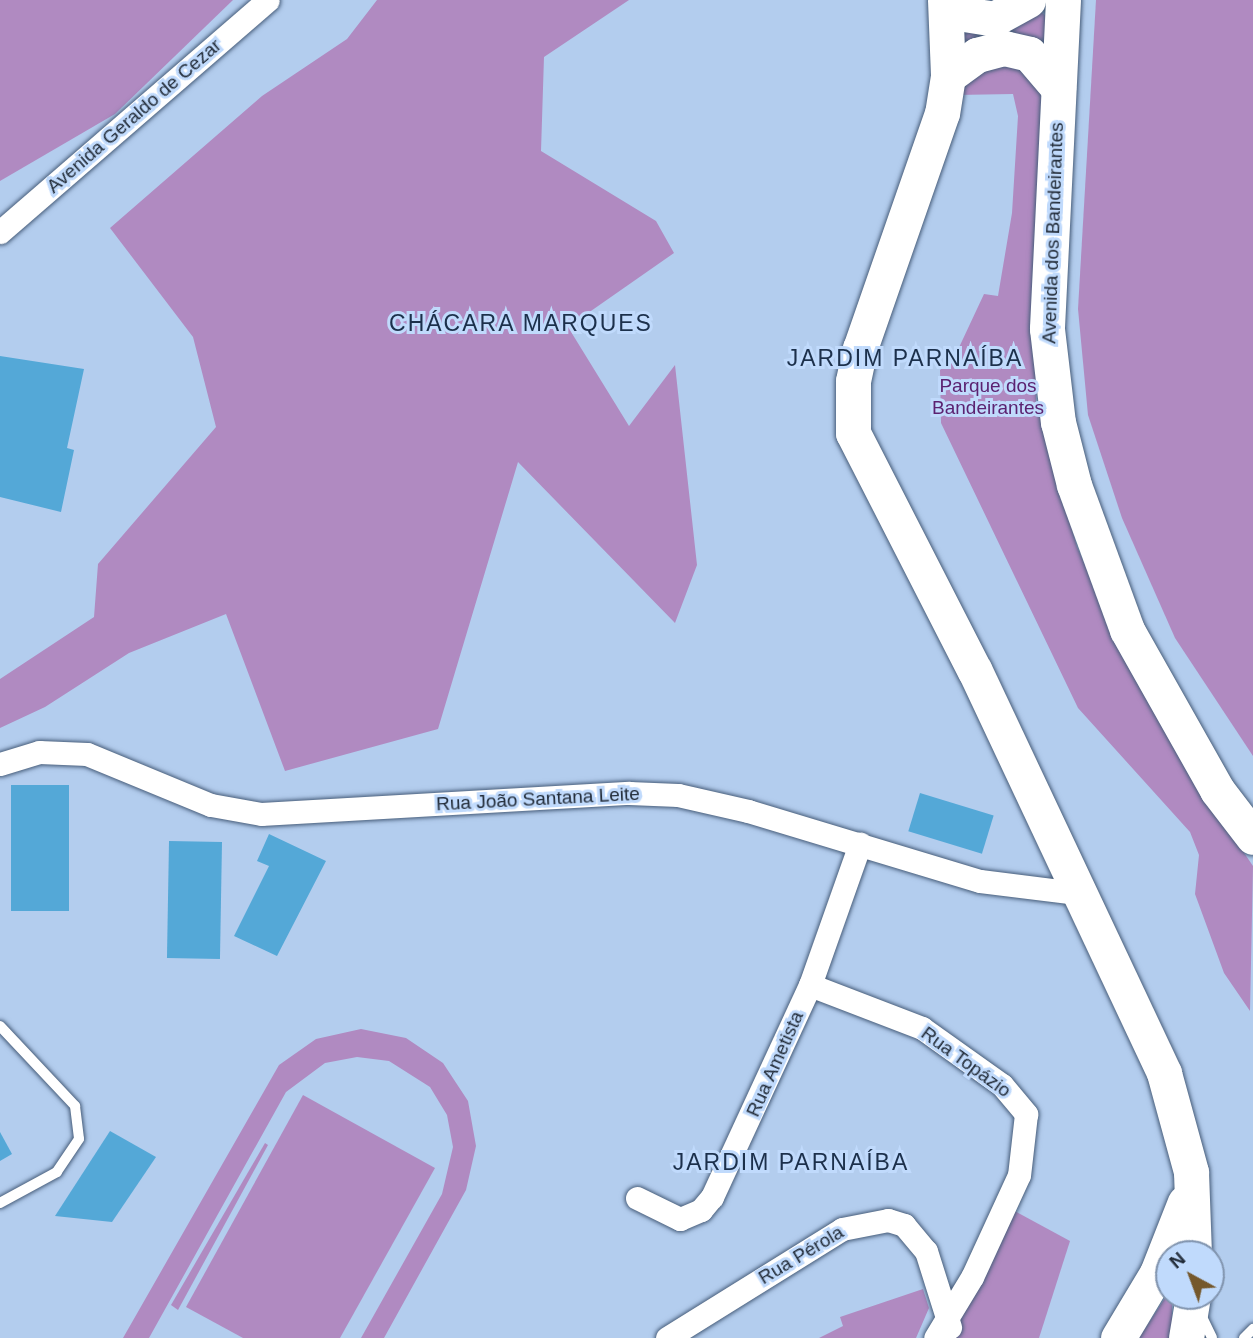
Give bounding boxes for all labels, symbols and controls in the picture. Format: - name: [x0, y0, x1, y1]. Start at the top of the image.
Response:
- street label: Avenida Geraldo de Cezar: [42, 34, 226, 198]
- street label: Avenida dos Bandeirantes: [1038, 122, 1068, 344]
- district label: CHÁCARA MARQUES: [390, 309, 652, 337]
- district label: JARDIM PARNAÍBA: [789, 344, 1021, 372]
- park label: Parque dos Bandeirantes: [932, 375, 1044, 419]
- street label: Rua João Santana Leite: [436, 782, 640, 816]
- street label: Rua Ametista: [741, 1007, 809, 1121]
- street label: Rua Topázio: [917, 1022, 1015, 1102]
- district label: JARDIM PARNAÍBA: [675, 1148, 907, 1176]
- street label: Rua Pérola: [754, 1221, 848, 1289]
- north arrow: [1155, 1240, 1225, 1310]
- text: N: [1165, 1248, 1189, 1273]

